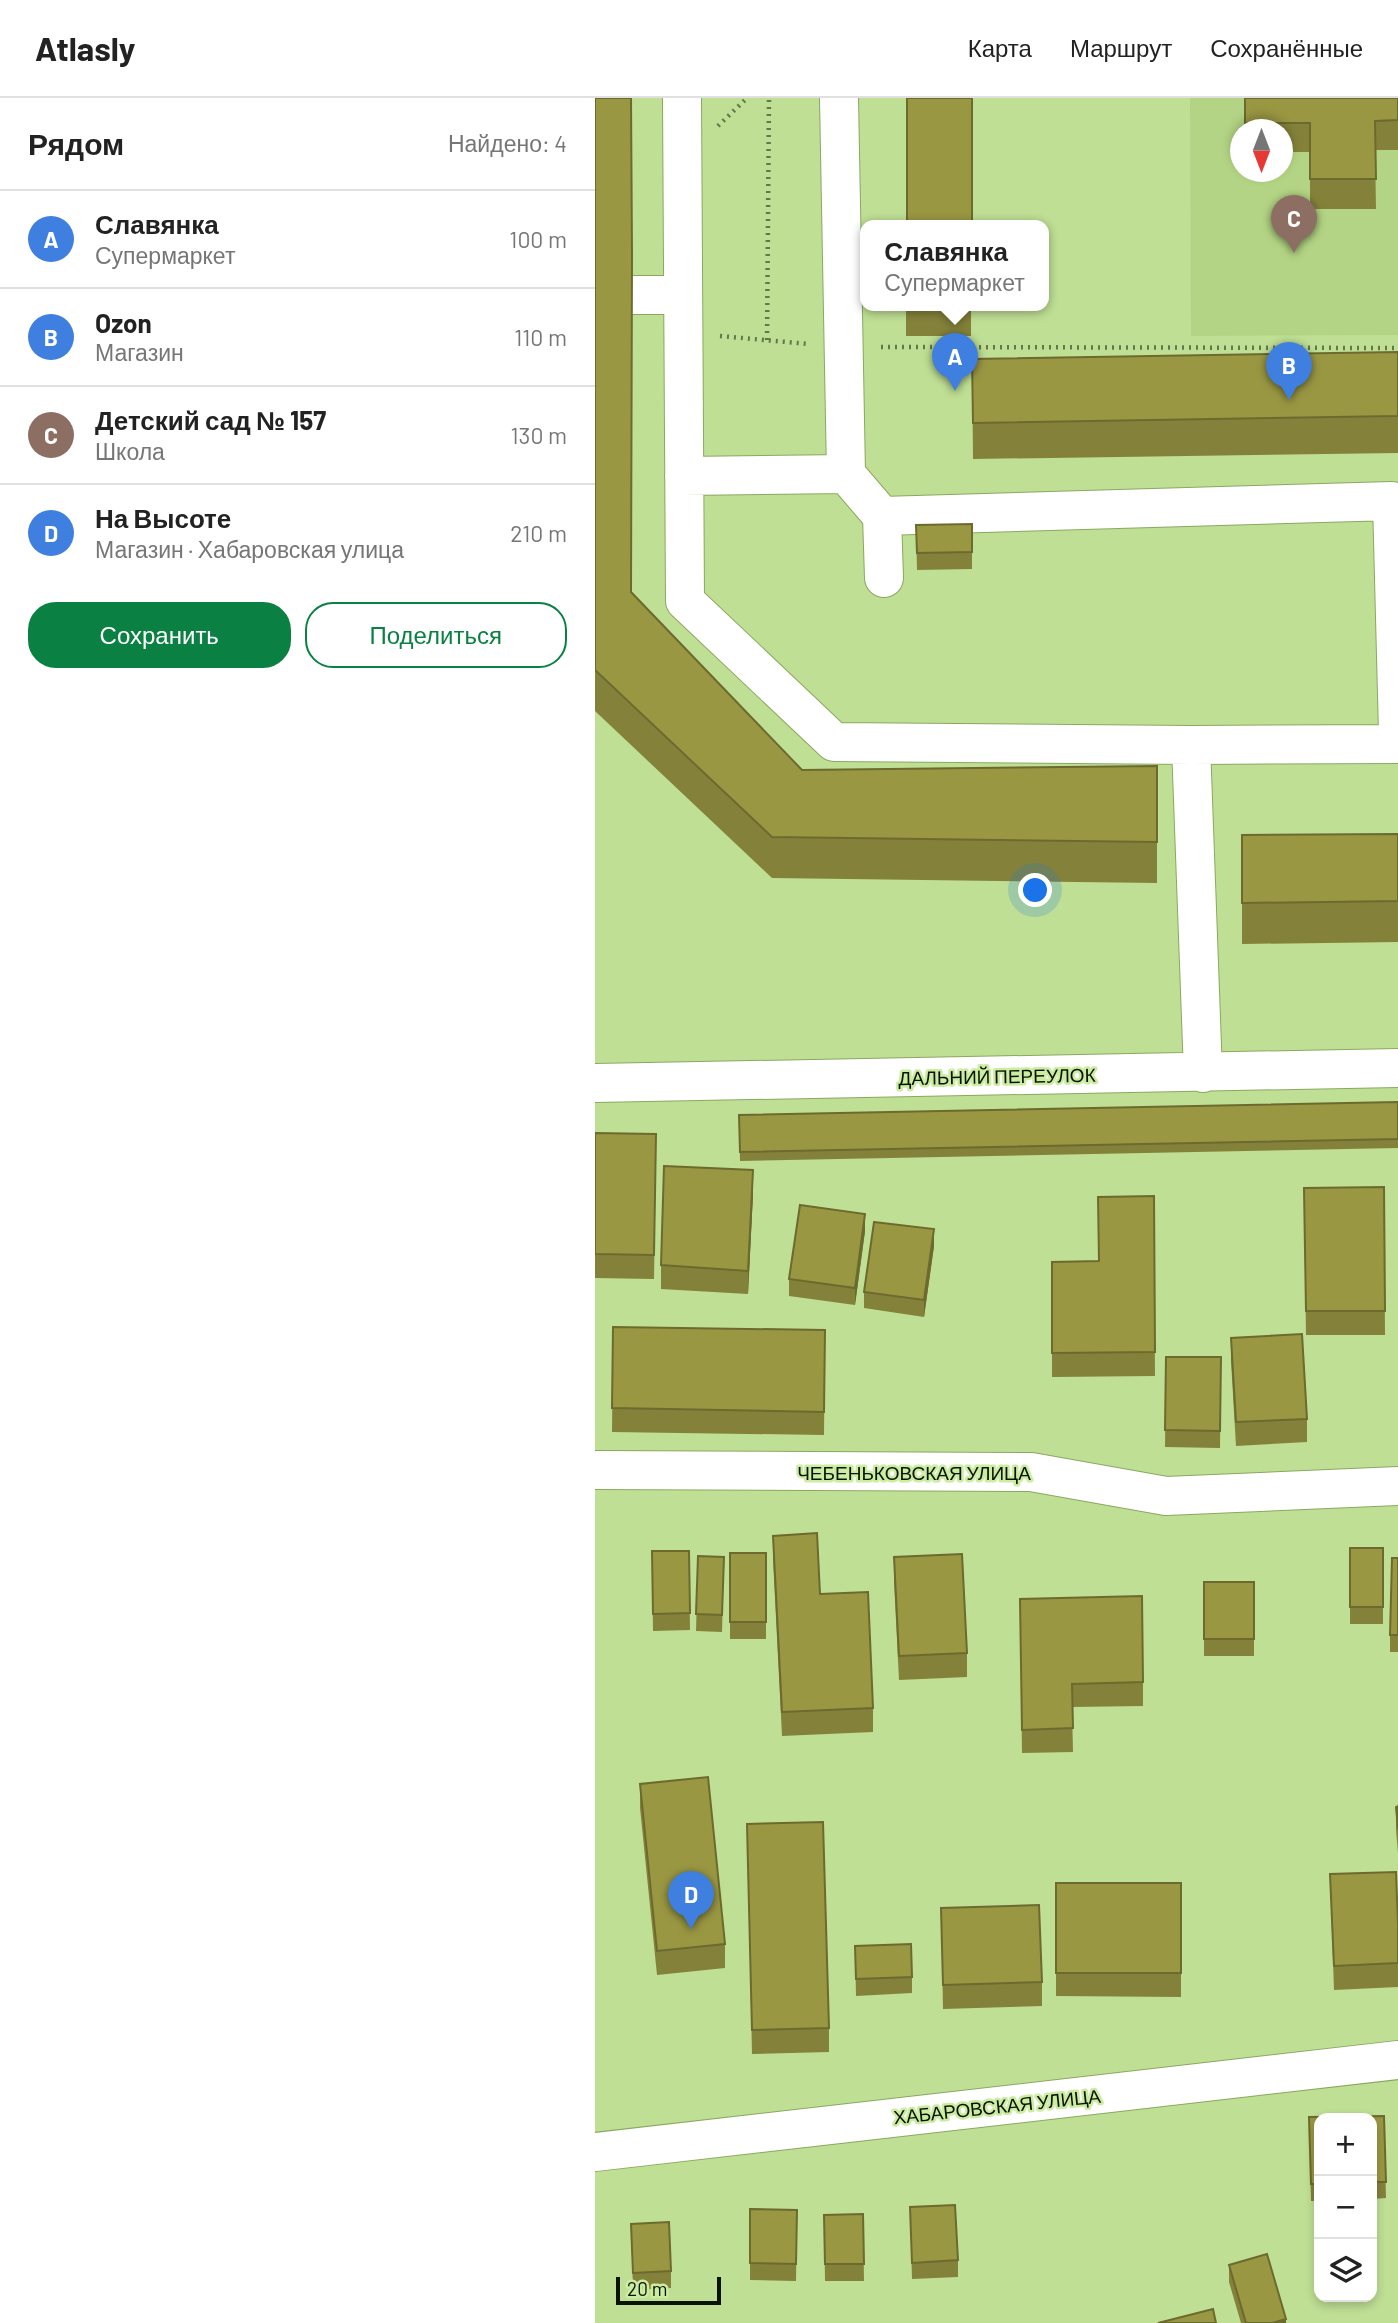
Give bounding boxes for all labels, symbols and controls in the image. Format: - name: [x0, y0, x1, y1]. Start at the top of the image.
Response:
- text: Atlasly: [35, 28, 135, 68]
- text: Карта: [968, 33, 1032, 62]
- text: Маршрут: [1070, 33, 1172, 62]
- text: Сохранённые: [1210, 33, 1363, 62]
- north arrow: [1230, 119, 1293, 182]
- text: Рядом: [28, 125, 124, 161]
- text: Найдено: 4: [448, 129, 567, 157]
- pin: C: [1271, 195, 1317, 253]
- text: Славянка: [95, 208, 219, 239]
- popup: [860, 220, 1049, 311]
- text: A: [43, 225, 59, 253]
- text: 100 m: [509, 225, 567, 253]
- text: Славянка: [884, 235, 1008, 266]
- text: Супермаркет: [95, 241, 235, 269]
- text: Супермаркет: [884, 268, 1025, 296]
- text: Ozon: [95, 307, 152, 338]
- text: B: [44, 323, 58, 351]
- text: 110 m: [514, 323, 567, 351]
- pin: A: [932, 333, 978, 391]
- text: Магазин: [95, 338, 184, 366]
- pin: B: [1266, 342, 1312, 400]
- text: Детский сад № 157: [95, 404, 326, 435]
- text: C: [44, 421, 58, 449]
- text: 130 m: [510, 421, 567, 449]
- text: Школа: [95, 437, 165, 465]
- text: На Высоте: [95, 502, 231, 533]
- text: D: [44, 519, 58, 547]
- text: 210 m: [510, 519, 567, 547]
- text: Магазин · Хабаровская улица: [95, 535, 404, 563]
- button: Сохранить: [28, 602, 291, 668]
- button: Поделиться: [305, 602, 567, 668]
- your location: [1018, 873, 1052, 907]
- street label: ДАЛЬНИЙ ПЕРЕУЛОК: [898, 1063, 1096, 1089]
- street label: ЧЕБЕНЬКОВСКАЯ УЛИЦА: [797, 1461, 1031, 1484]
- pin: D: [668, 1871, 714, 1929]
- street label: ХАБАРОВСКАЯ УЛИЦА: [892, 2084, 1102, 2128]
- map controls: [1314, 2113, 1377, 2302]
- button: +: [1314, 2113, 1377, 2176]
- button: −: [1314, 2176, 1377, 2239]
- button: layers: [1314, 2239, 1377, 2302]
- scale bar: [616, 2274, 721, 2306]
- text: 20 m: [627, 2277, 667, 2300]

